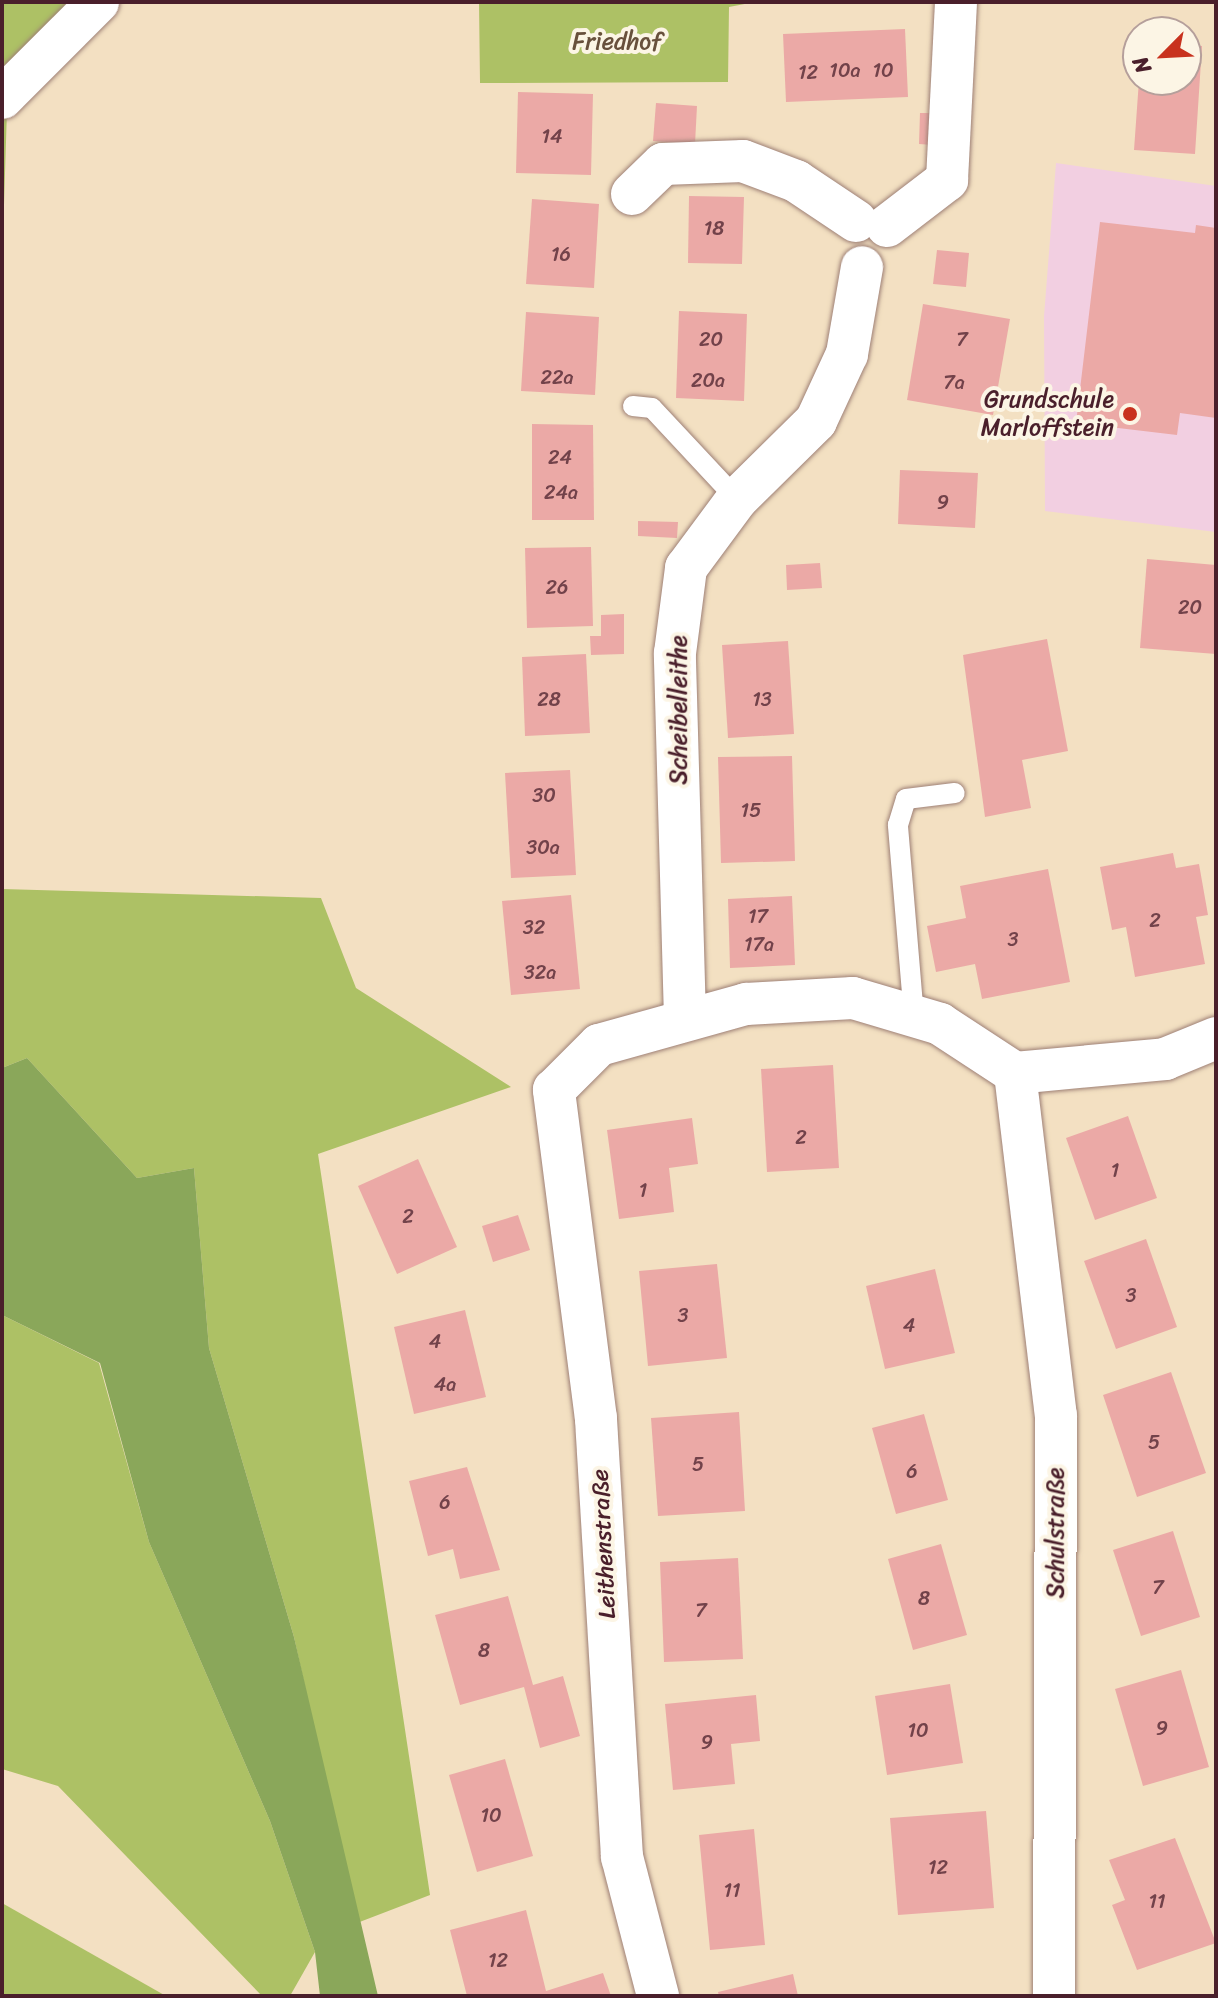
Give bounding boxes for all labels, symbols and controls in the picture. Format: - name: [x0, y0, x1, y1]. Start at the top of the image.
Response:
- north arrow: [1122, 16, 1202, 96]
- park label: Friedhof: [572, 28, 662, 56]
- text: N: [1121, 50, 1162, 80]
- house number: 10a: [829, 58, 861, 82]
- house number: 10: [872, 58, 894, 82]
- house number: 12: [798, 60, 818, 84]
- house number: 14: [541, 124, 563, 148]
- house number: 18: [704, 216, 724, 240]
- house number: 16: [551, 242, 571, 266]
- house number: 20: [699, 327, 723, 351]
- house number: 7: [956, 327, 968, 351]
- house number: 22a: [540, 365, 574, 389]
- house number: 20a: [691, 368, 725, 392]
- house number: 7a: [943, 370, 965, 394]
- place label: Grundschule Marloffstein: [981, 386, 1114, 442]
- marker: Grundschule Marloffstein: [1121, 405, 1139, 423]
- house number: 24: [548, 445, 572, 469]
- house number: 24a: [544, 480, 578, 504]
- house number: 9: [937, 490, 949, 514]
- house number: 26: [546, 575, 568, 599]
- house number: 20: [1178, 595, 1202, 619]
- street label: Scheibelleithe: [665, 635, 693, 785]
- house number: 28: [537, 687, 561, 711]
- house number: 13: [752, 687, 772, 711]
- house number: 30: [532, 783, 556, 807]
- house number: 15: [741, 798, 761, 822]
- house number: 30a: [526, 835, 560, 859]
- house number: 17: [748, 904, 768, 928]
- house number: 2: [1149, 908, 1161, 932]
- house number: 32: [523, 915, 545, 939]
- house number: 3: [1008, 927, 1018, 951]
- house number: 17a: [744, 932, 774, 956]
- house number: 32a: [524, 960, 556, 984]
- house number: 2: [795, 1125, 807, 1149]
- house number: 1: [1111, 1158, 1119, 1182]
- house number: 1: [639, 1178, 647, 1202]
- house number: 2: [402, 1204, 414, 1228]
- house number: 3: [1126, 1283, 1136, 1307]
- house number: 3: [678, 1303, 688, 1327]
- house number: 4: [903, 1313, 915, 1337]
- house number: 4: [429, 1329, 441, 1353]
- house number: 4a: [434, 1372, 456, 1396]
- house number: 5: [1148, 1430, 1160, 1454]
- house number: 5: [692, 1452, 704, 1476]
- house number: 6: [906, 1459, 918, 1483]
- street label: Leithenstraße: [586, 1468, 622, 1620]
- street label: Schulstraße: [1042, 1468, 1070, 1598]
- house number: 6: [439, 1490, 451, 1514]
- house number: 7: [1152, 1575, 1164, 1599]
- house number: 8: [918, 1586, 930, 1610]
- house number: 7: [695, 1598, 707, 1622]
- house number: 8: [478, 1638, 490, 1662]
- house number: 9: [1156, 1716, 1168, 1740]
- house number: 10: [907, 1718, 929, 1742]
- house number: 9: [701, 1730, 713, 1754]
- house number: 10: [480, 1803, 502, 1827]
- house number: 12: [928, 1855, 948, 1879]
- house number: 11: [723, 1878, 741, 1902]
- house number: 11: [1148, 1889, 1166, 1913]
- house number: 12: [488, 1948, 508, 1972]

